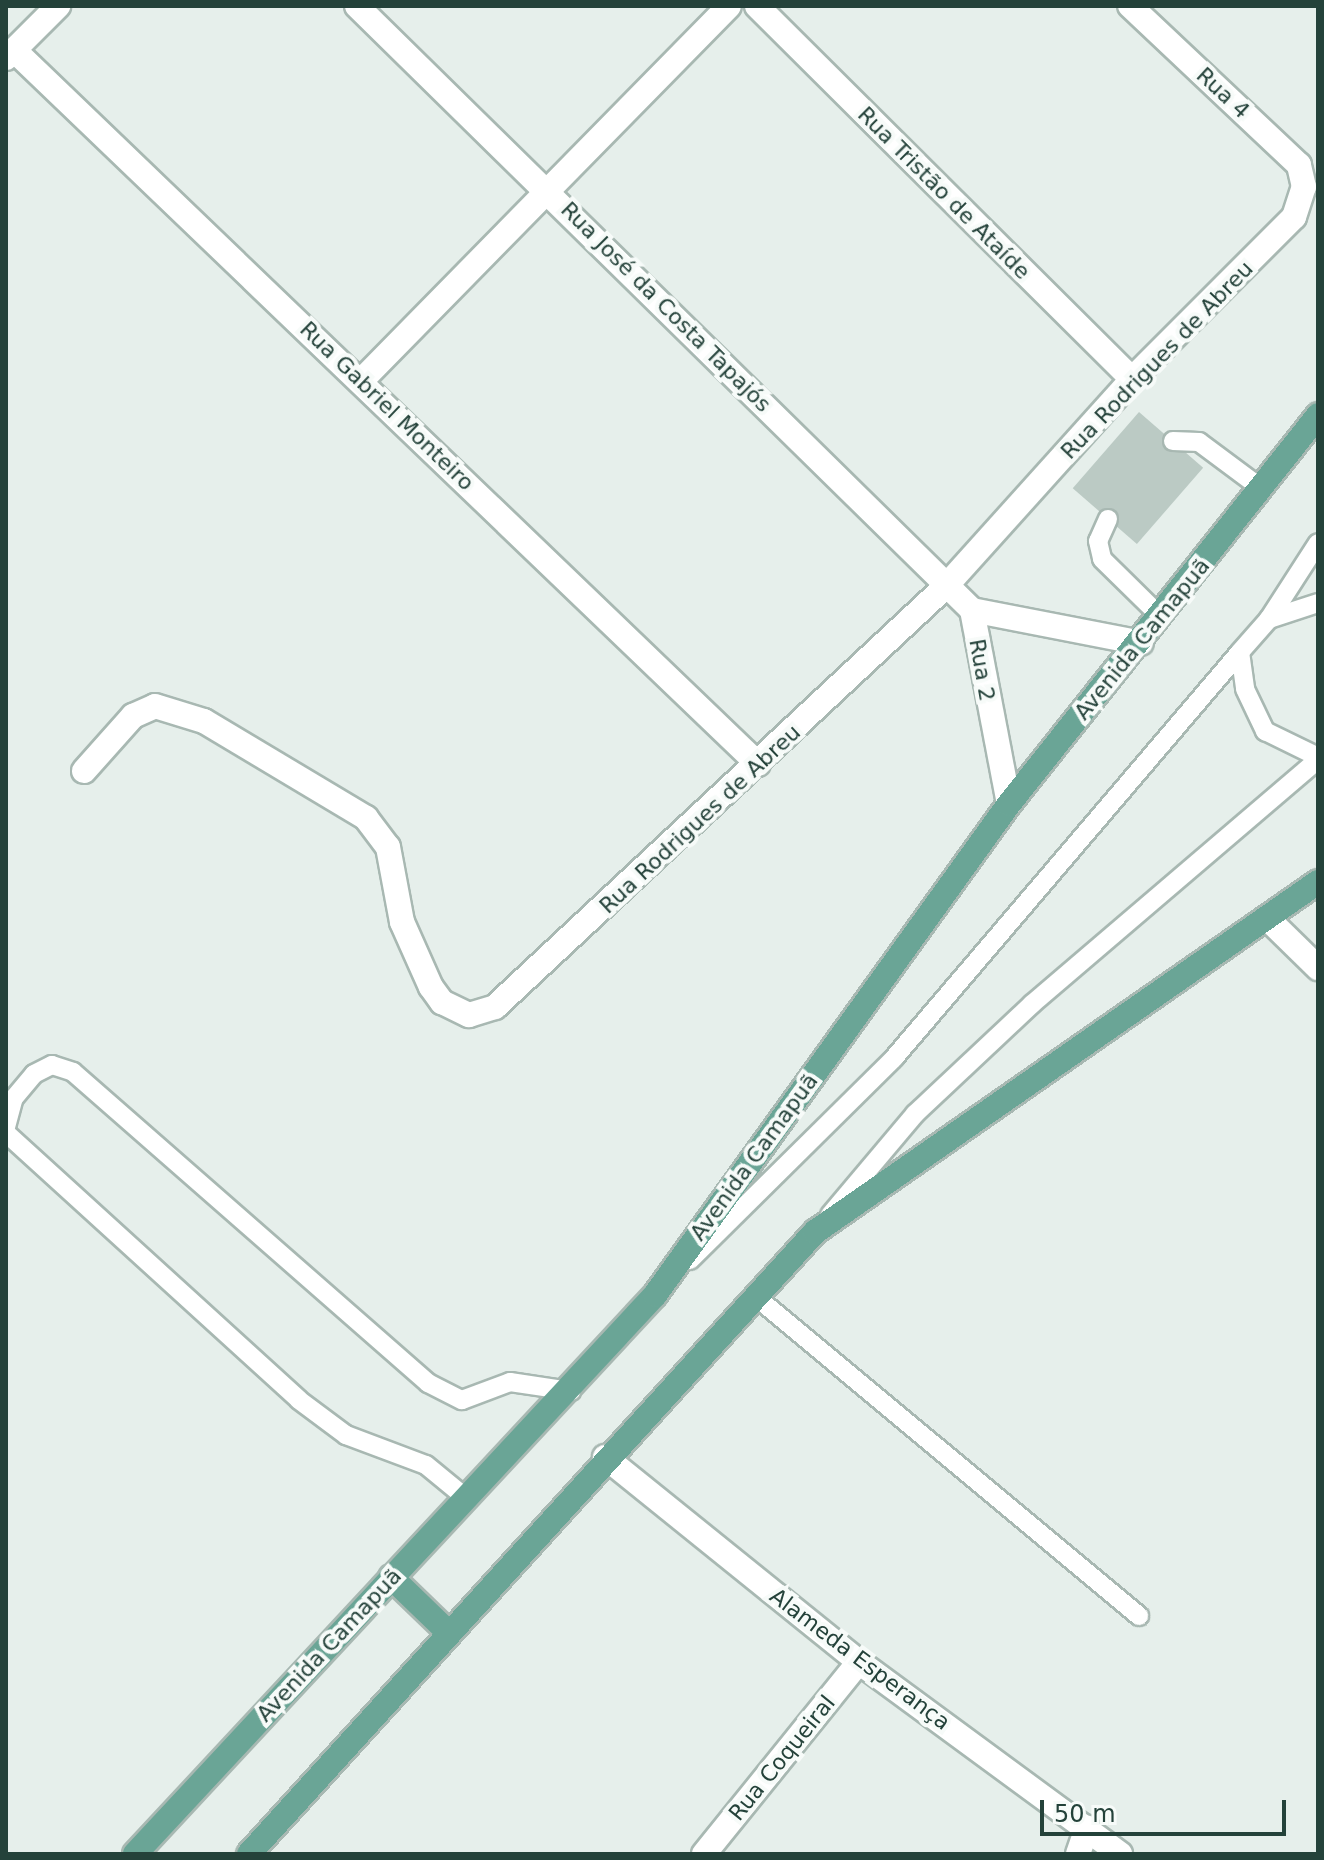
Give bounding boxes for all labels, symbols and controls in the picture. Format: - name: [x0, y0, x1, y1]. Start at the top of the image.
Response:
- street label: Rua 4: [1191, 62, 1255, 124]
- street label: Rua Tristão de Ataíde: [852, 101, 1036, 285]
- street label: Rua José da Costa Tapajós: [555, 196, 777, 418]
- street label: Rua Rodrigues de Abreu: [1055, 256, 1259, 464]
- street label: Rua Gabriel Monteiro: [294, 316, 480, 496]
- street label: Avenida Camapuã: [1069, 553, 1215, 725]
- street label: Rua 2: [964, 637, 1000, 703]
- street label: Rua Rodrigues de Abreu: [594, 719, 806, 919]
- street label: Avenida Camapuã: [685, 1068, 823, 1246]
- street label: Avenida Camapuã: [251, 1563, 407, 1727]
- street label: Alameda Esperança: [765, 1583, 955, 1735]
- street label: Rua Coqueiral: [723, 1690, 841, 1826]
- scale bar: [1044, 1784, 1290, 1834]
- text: 50 m: [1054, 1800, 1116, 1828]

